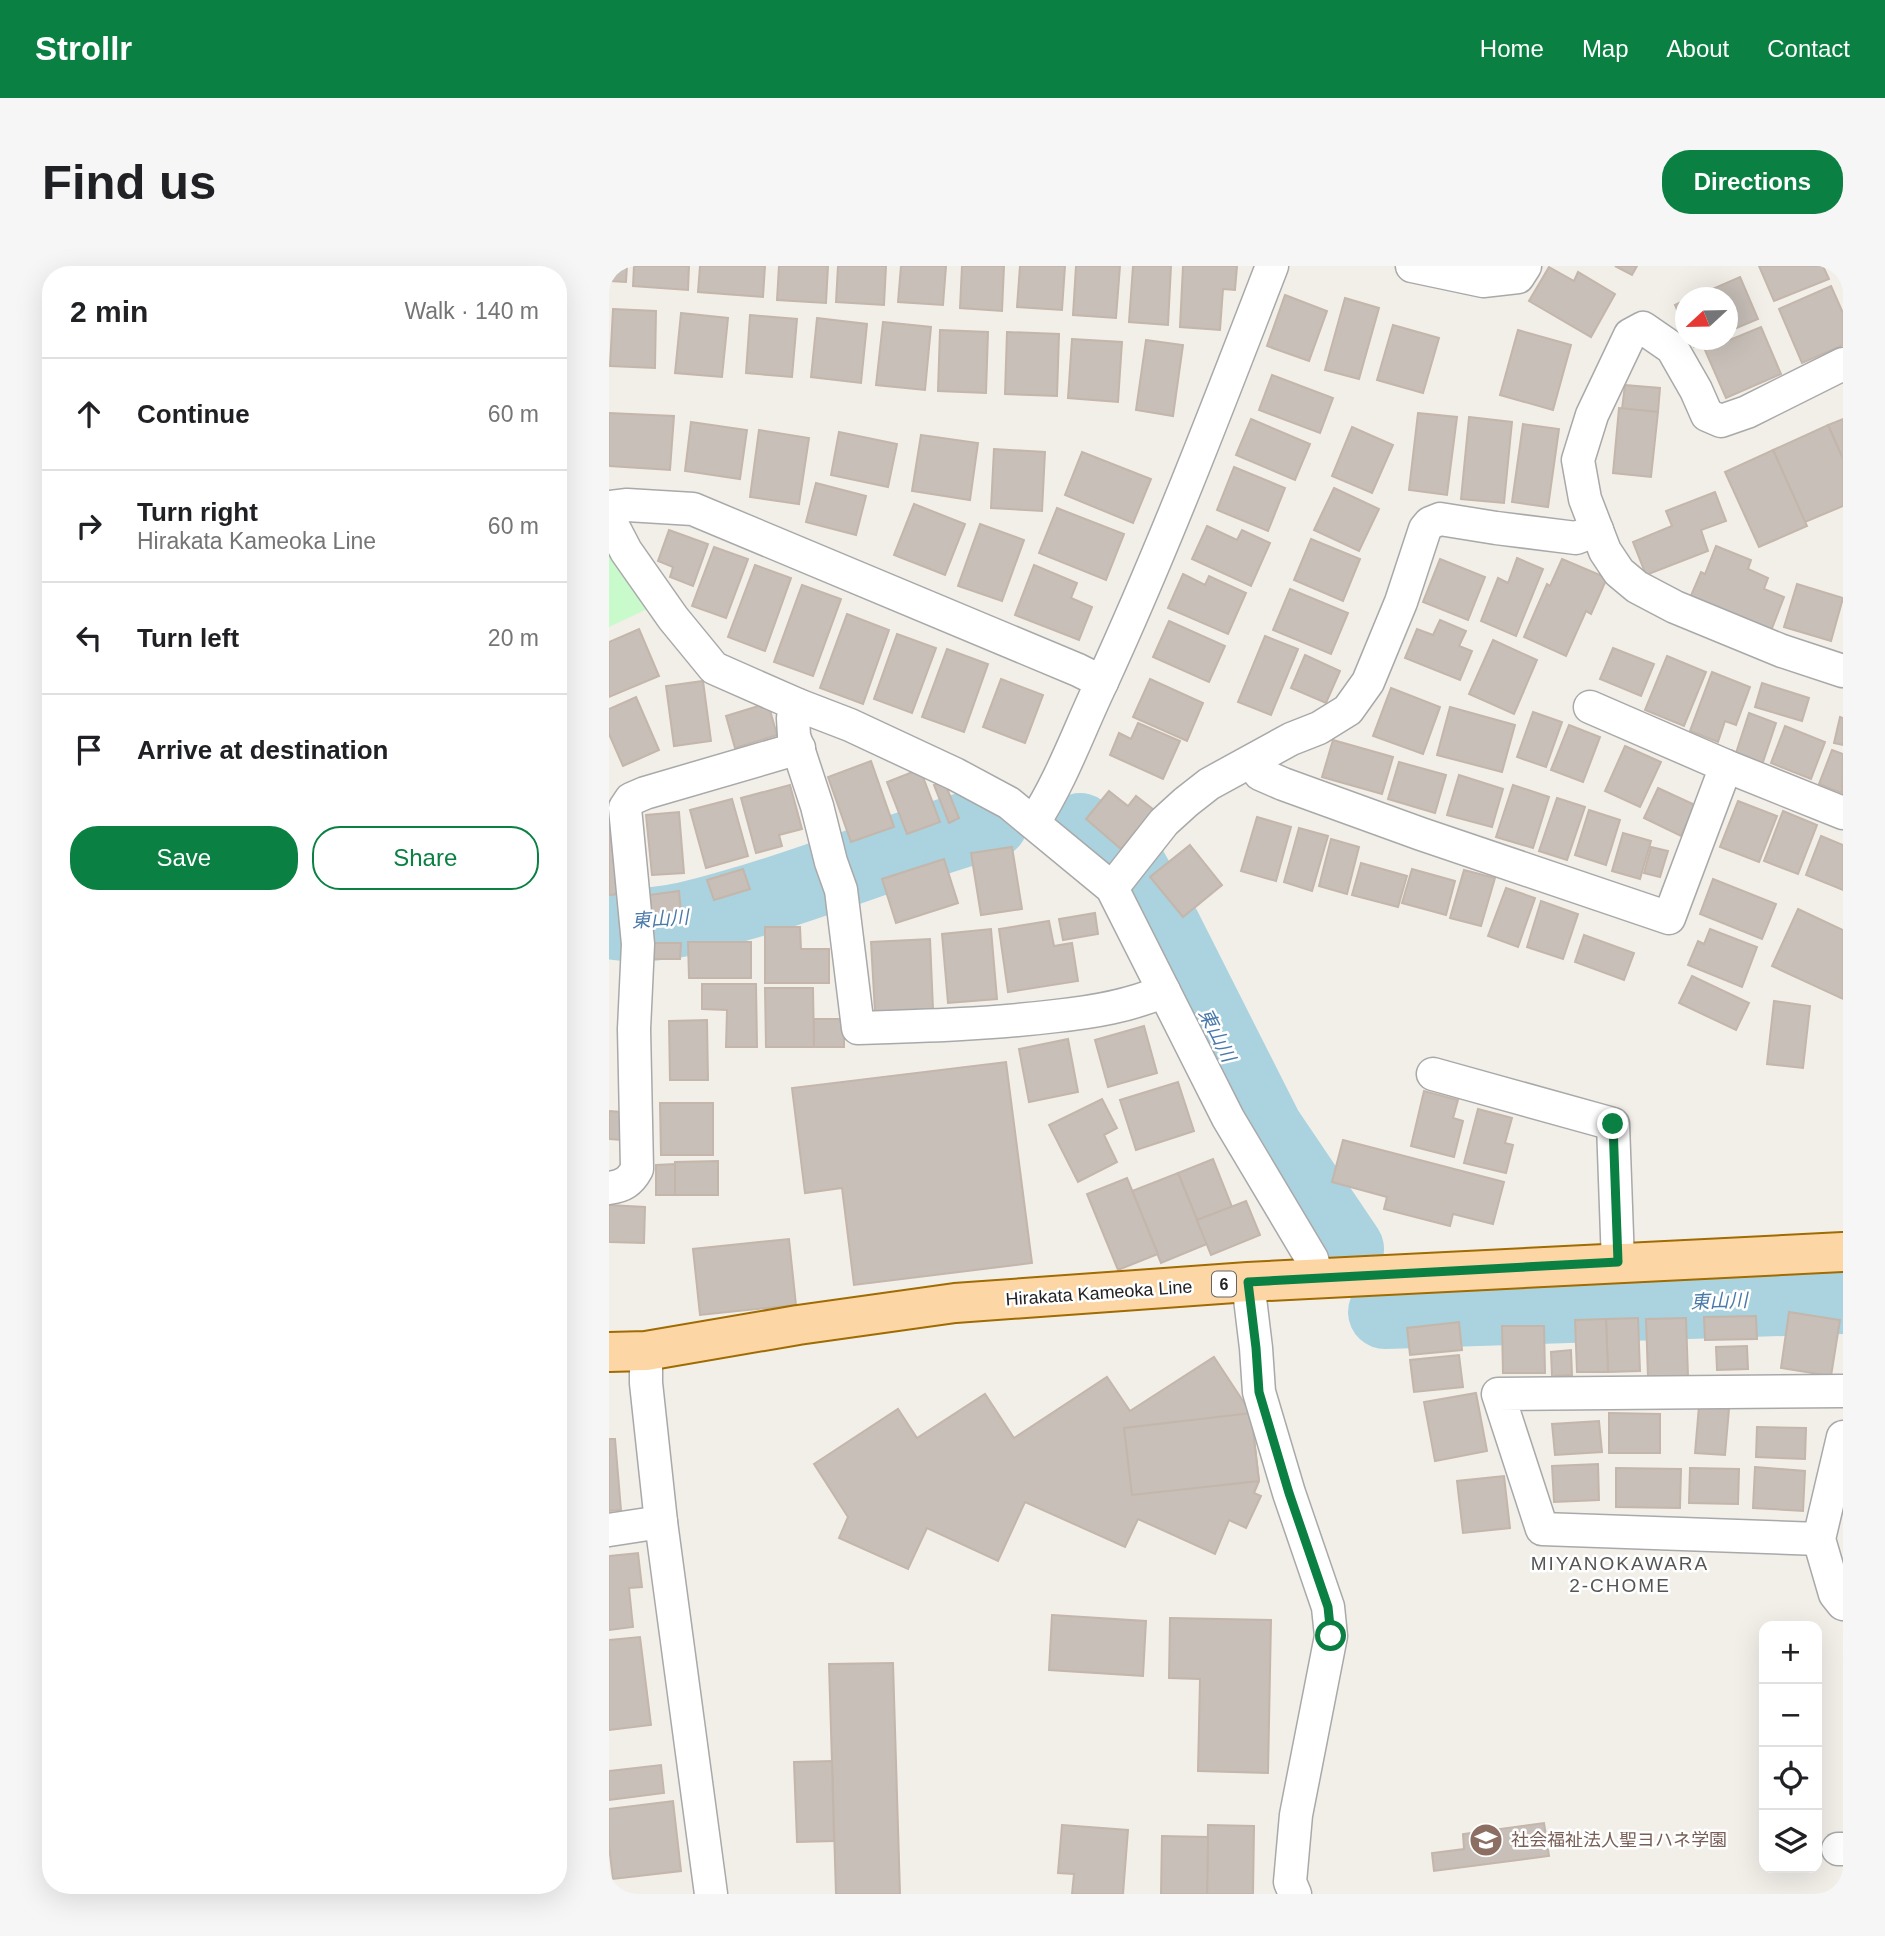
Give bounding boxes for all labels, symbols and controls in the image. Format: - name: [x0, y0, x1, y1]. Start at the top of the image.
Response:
- text: Strollr: [35, 30, 132, 67]
- text: Home: [1480, 35, 1544, 62]
- text: Map: [1582, 35, 1629, 62]
- text: About: [1667, 35, 1729, 62]
- text: Contact: [1767, 35, 1850, 62]
- button: Directions: [1662, 150, 1843, 214]
- text: Find us: [42, 155, 216, 209]
- north arrow: [1675, 287, 1738, 350]
- text: 2 min: [70, 295, 148, 328]
- text: Walk · 140 m: [404, 298, 539, 324]
- icon: ahead: [70, 395, 108, 433]
- text: Continue: [137, 399, 250, 429]
- text: 60 m: [488, 401, 539, 427]
- text: Turn right: [137, 497, 258, 527]
- icon: right: [70, 507, 108, 545]
- text: 60 m: [488, 513, 539, 539]
- text: Hirakata Kameoka Line: [137, 528, 376, 554]
- icon: left: [70, 619, 108, 657]
- text: Turn left: [137, 623, 239, 653]
- text: 20 m: [488, 625, 539, 651]
- icon: arrive: [70, 731, 108, 769]
- text: Arrive at destination: [137, 735, 388, 765]
- button: Save: [70, 826, 298, 890]
- button: Share: [312, 826, 539, 890]
- water label: 東山川: [631, 906, 691, 931]
- water label: 東山川: [1195, 1005, 1240, 1067]
- route end: [1597, 1108, 1628, 1139]
- road number: 6: [1212, 1272, 1236, 1296]
- street label: Hirakata Kameoka Line: [1005, 1276, 1193, 1310]
- water label: 東山川: [1690, 1289, 1750, 1312]
- district label: MIYANOKAWARA 2-CHOME: [1531, 1553, 1709, 1596]
- route start: [1315, 1620, 1346, 1651]
- map controls: [1759, 1621, 1822, 1873]
- button: +: [1759, 1621, 1822, 1684]
- button: −: [1759, 1684, 1822, 1747]
- button: locate: [1759, 1747, 1822, 1810]
- button: layers: [1759, 1810, 1822, 1873]
- school or university icon: 社会福祉法人聖ヨハネ学園: [1467, 1821, 1505, 1859]
- place label: 社会福祉法人聖ヨハネ学園: [1511, 1830, 1727, 1850]

